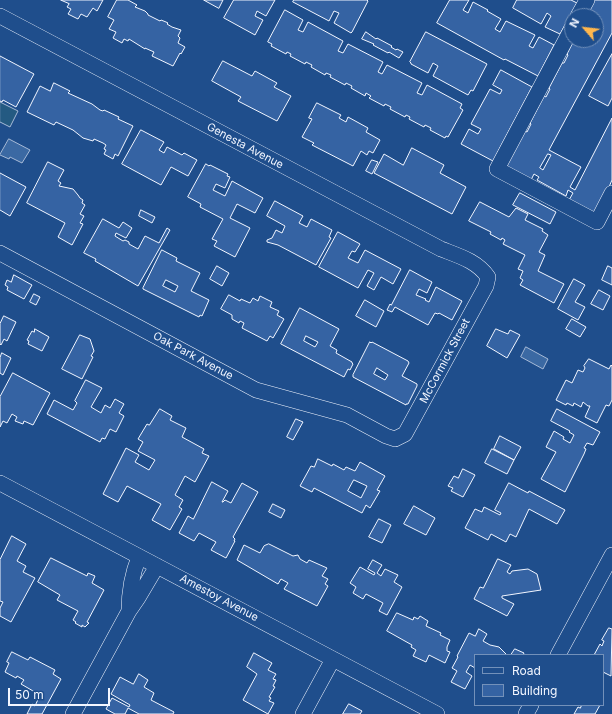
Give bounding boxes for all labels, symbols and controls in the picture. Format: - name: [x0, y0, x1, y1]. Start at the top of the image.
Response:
- north arrow: [564, 8, 604, 48]
- text: N: [566, 16, 582, 30]
- street label: Genesta Avenue: [204, 120, 286, 172]
- street label: McCormick Street: [417, 316, 473, 406]
- street label: Oak Park Avenue: [151, 329, 235, 383]
- street label: Amestoy Avenue: [177, 572, 261, 624]
- legend: [474, 654, 604, 706]
- text: Road: [512, 663, 541, 678]
- scale bar: [10, 680, 112, 706]
- text: Building: [512, 683, 557, 698]
- text: 50 m: [15, 687, 44, 702]

